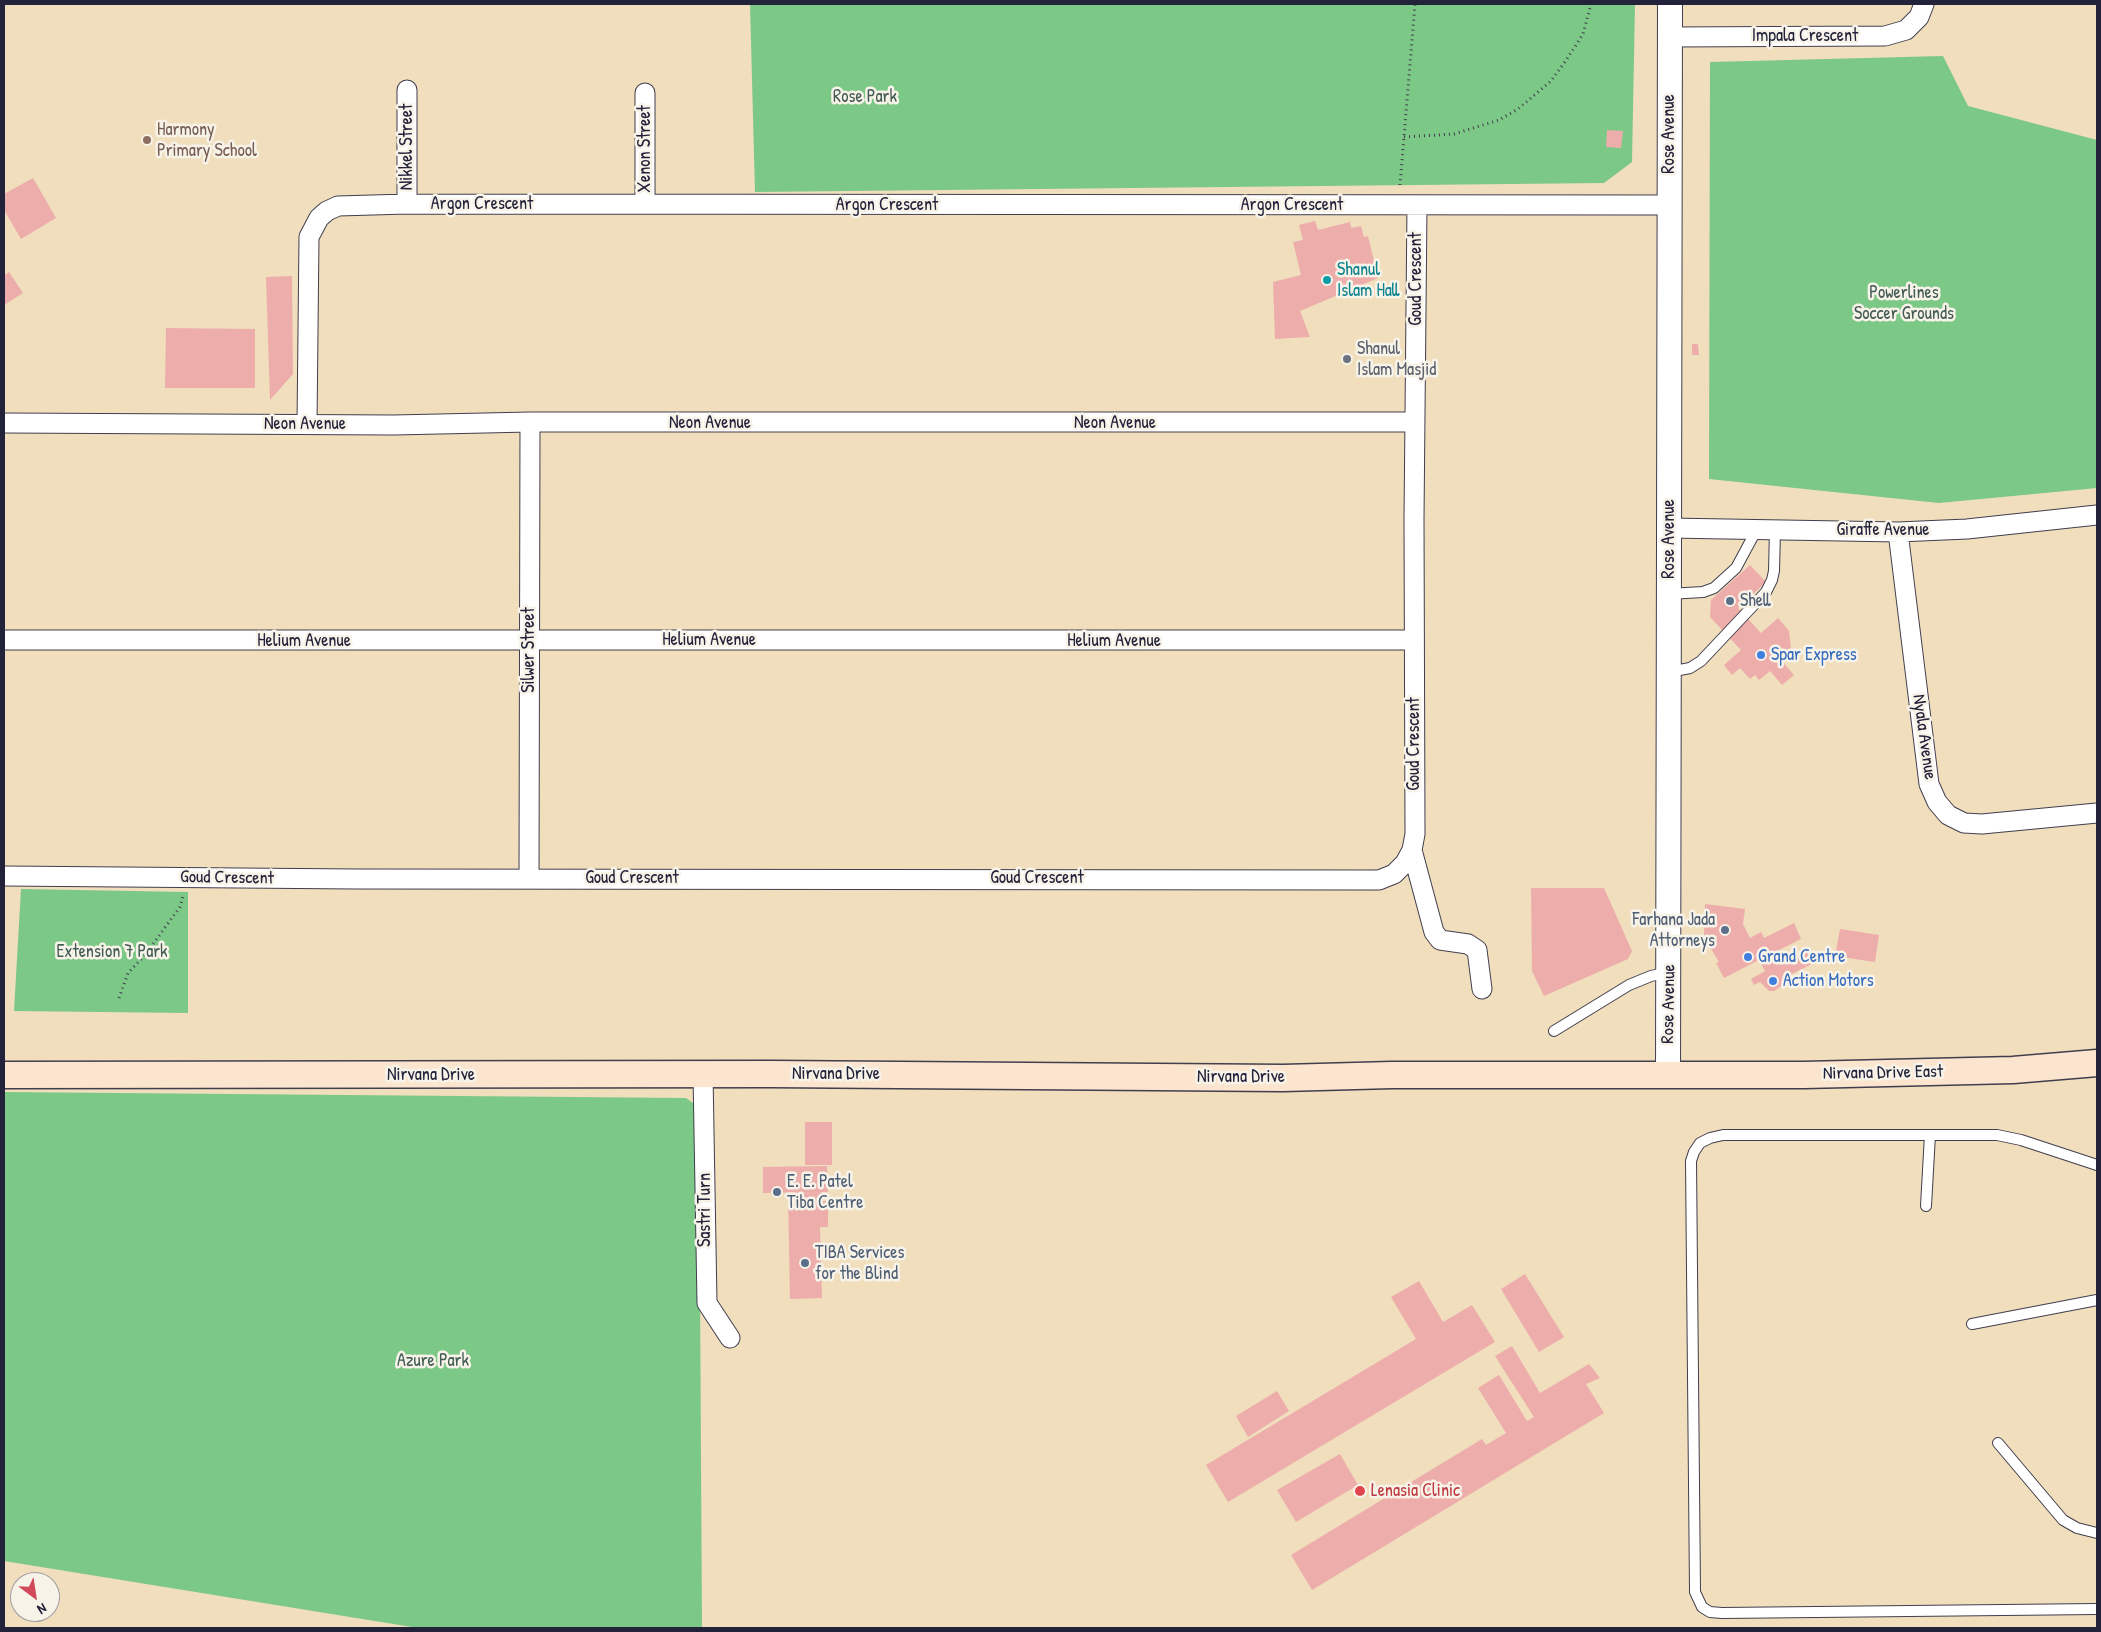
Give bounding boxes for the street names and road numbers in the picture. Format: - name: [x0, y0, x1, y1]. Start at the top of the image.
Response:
- street label: Impala Crescent: [1752, 25, 1858, 47]
- street label: Rose Avenue: [1658, 94, 1680, 174]
- street label: Nikkel Street: [396, 104, 418, 190]
- street label: Xenon Street: [634, 105, 656, 193]
- street label: Argon Crescent: [431, 193, 533, 215]
- street label: Argon Crescent: [836, 194, 938, 216]
- street label: Argon Crescent: [1241, 194, 1343, 216]
- street label: Goud Crescent: [1405, 232, 1427, 326]
- street label: Neon Avenue: [669, 412, 751, 434]
- street label: Neon Avenue: [1074, 412, 1156, 434]
- street label: Neon Avenue: [264, 413, 346, 435]
- street label: Rose Avenue: [1658, 499, 1680, 579]
- street label: Giraffe Avenue: [1836, 519, 1930, 541]
- street label: Silwer Street: [518, 607, 540, 693]
- street label: Helium Avenue: [662, 629, 756, 651]
- street label: Helium Avenue: [257, 630, 351, 652]
- street label: Helium Avenue: [1067, 630, 1161, 652]
- street label: Nyala Avenue: [1907, 693, 1941, 781]
- street label: Goud Crescent: [1403, 697, 1425, 791]
- street label: Goud Crescent: [180, 866, 274, 890]
- street label: Goud Crescent: [585, 867, 679, 889]
- street label: Goud Crescent: [990, 867, 1084, 889]
- street label: Rose Avenue: [1658, 964, 1680, 1044]
- street label: Nirvana Drive East: [1823, 1061, 1943, 1085]
- street label: Nirvana Drive: [792, 1063, 880, 1085]
- street label: Nirvana Drive: [387, 1064, 475, 1086]
- street label: Nirvana Drive: [1197, 1066, 1285, 1088]
- street label: Sastri Turn: [694, 1173, 716, 1247]

